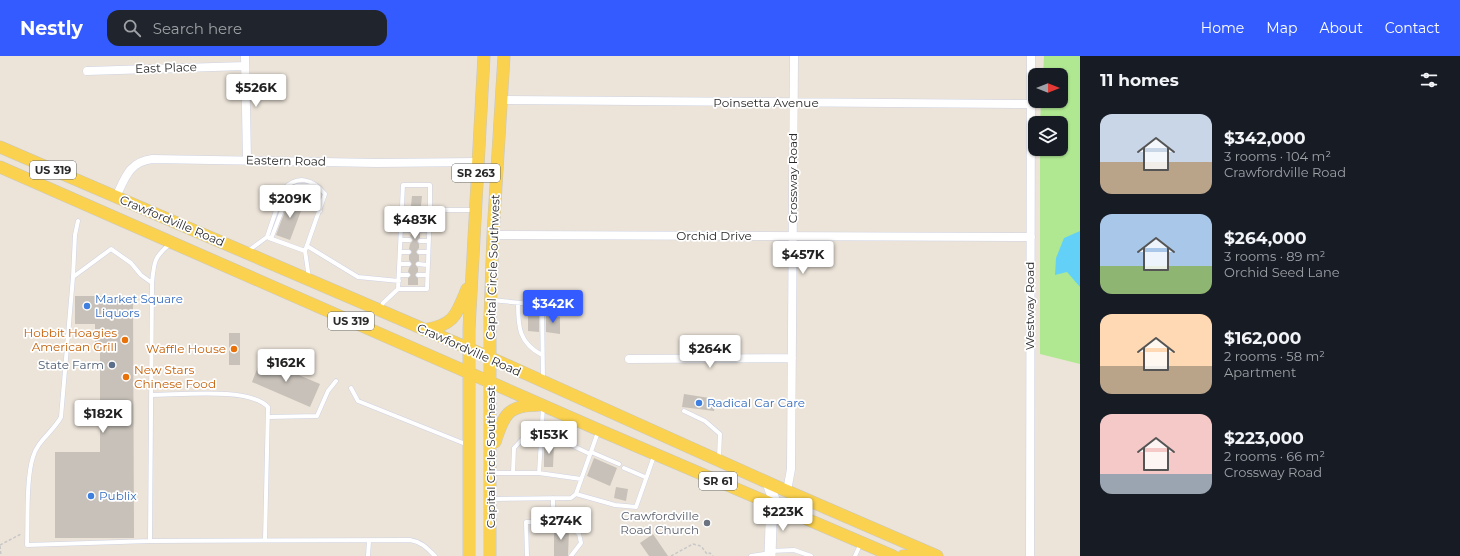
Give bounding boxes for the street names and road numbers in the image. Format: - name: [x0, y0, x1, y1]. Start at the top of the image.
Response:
- street label: East Place: [135, 59, 197, 76]
- street label: Poinsetta Avenue: [713, 95, 819, 110]
- street label: Crossway Road: [785, 133, 800, 223]
- street label: Eastern Road: [246, 152, 326, 169]
- road number: US 319: [30, 161, 76, 179]
- road number: SR 263: [452, 164, 500, 182]
- street label: Crawfordville Road: [117, 192, 227, 249]
- street label: Capital Circle Southwest: [482, 194, 503, 340]
- street label: Orchid Drive: [676, 228, 752, 243]
- street label: Westway Road: [1022, 262, 1037, 350]
- road number: US 319: [328, 312, 374, 330]
- street label: Crawfordville Road: [415, 320, 524, 379]
- street label: Capital Circle Southeast: [483, 386, 498, 528]
- road number: SR 61: [699, 472, 737, 490]

